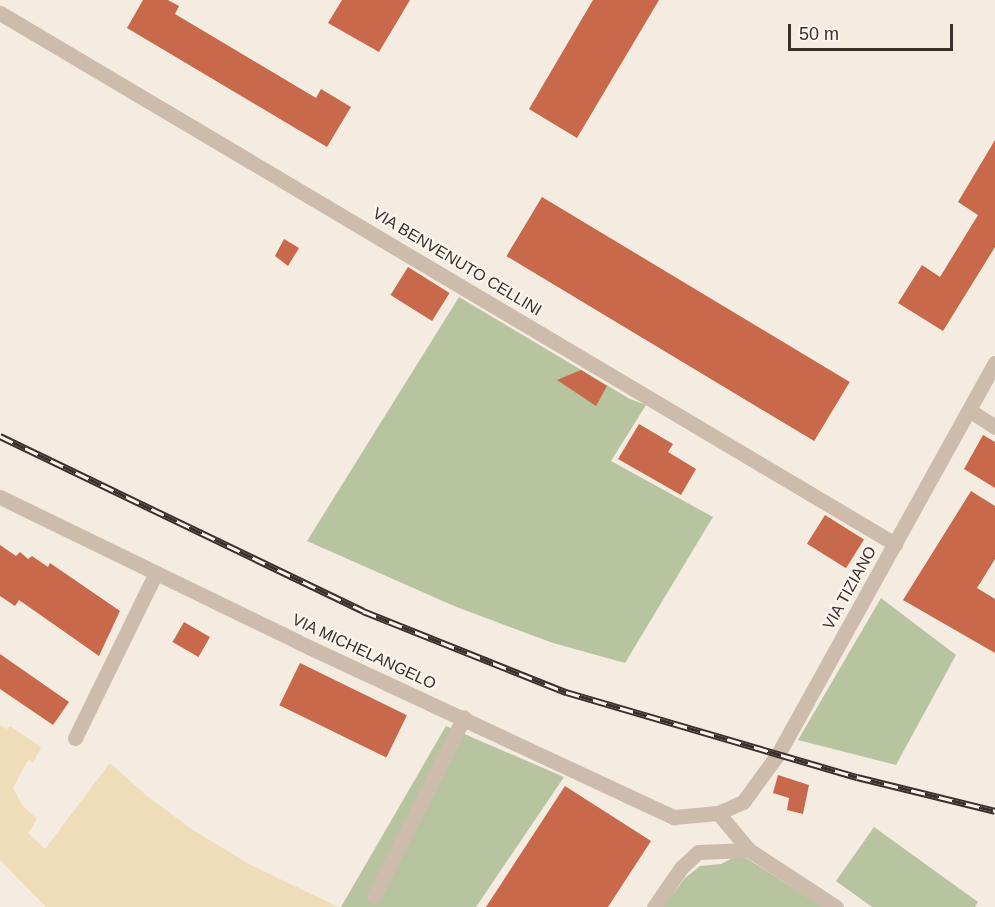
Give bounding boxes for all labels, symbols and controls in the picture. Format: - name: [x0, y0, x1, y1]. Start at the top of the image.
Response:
- scale bar: [791, 12, 956, 50]
- text: 50 m: [799, 24, 839, 44]
- street label: VIA BENVENUTO CELLINI: [369, 204, 545, 320]
- street label: VIA TIZIANO: [819, 543, 881, 633]
- street label: VIA MICHELANGELO: [289, 610, 439, 694]

